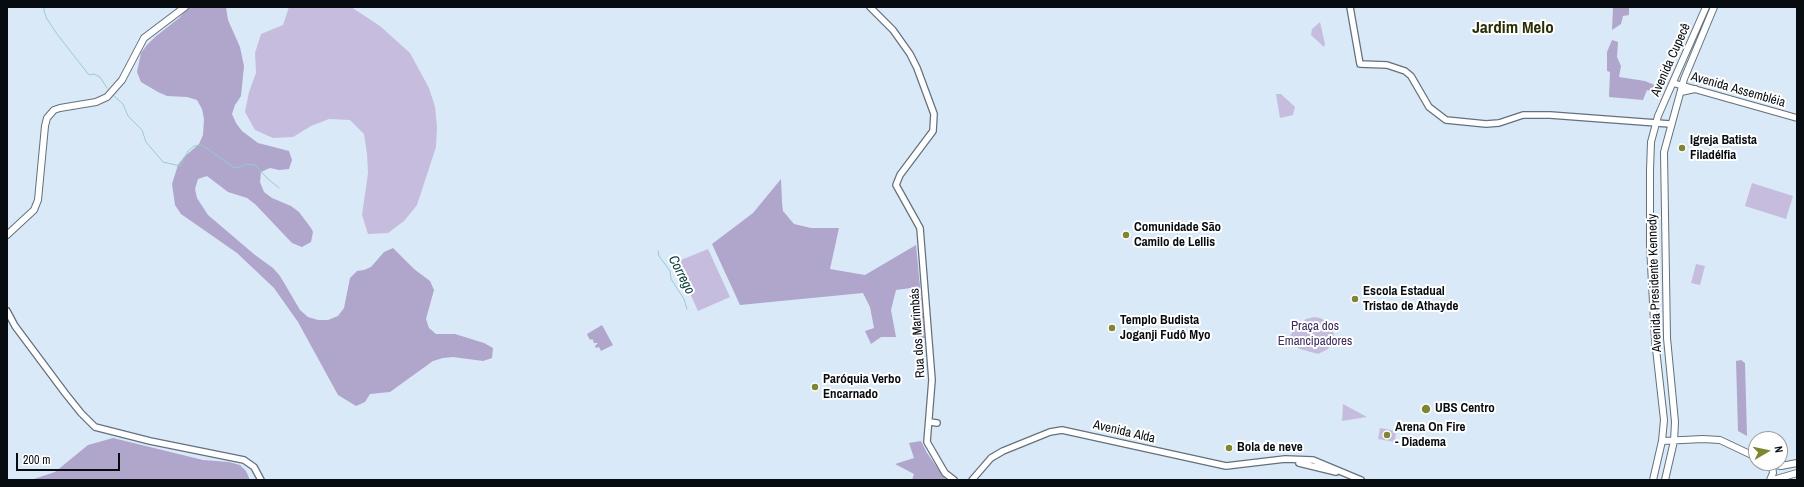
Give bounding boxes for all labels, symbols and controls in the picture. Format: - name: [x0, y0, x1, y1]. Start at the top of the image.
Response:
- district label: Jardim Melo: [1472, 18, 1554, 38]
- street label: Avenida Cupecê: [1648, 21, 1694, 99]
- street label: Avenida Assembléia: [1689, 69, 1787, 111]
- place label: Igreja Batista Filadélfia: [1690, 133, 1757, 164]
- marker: Igreja Batista Filadélfia: [1677, 143, 1687, 153]
- street label: Avenida Presidente Kennedy: [1645, 214, 1665, 352]
- place label: Comunidade São Camilo de Lellis: [1134, 220, 1221, 251]
- marker: Comunidade São Camilo de Lellis: [1121, 230, 1131, 240]
- water label: Corrego: [664, 253, 698, 297]
- place label: Escola Estadual Tristao de Athayde: [1363, 284, 1458, 315]
- street label: Rua dos Marimbás: [907, 288, 929, 378]
- marker: Escola Estadual Tristao de Athayde: [1350, 294, 1360, 304]
- place label: Templo Budista Joganji Fudô Myo: [1120, 313, 1211, 344]
- park label: Praça dos Emancipadores: [1278, 319, 1352, 350]
- marker: Templo Budista Joganji Fudô Myo: [1107, 323, 1117, 333]
- place label: Paróquia Verbo Encarnado: [823, 372, 901, 403]
- marker: Paróquia Verbo Encarnado: [810, 382, 820, 392]
- place label: UBS Centro: [1435, 401, 1495, 417]
- marker: UBS Centro: [1420, 403, 1432, 415]
- street label: Avenida Alda: [1091, 417, 1157, 447]
- place label: Arena On Fire - Diadema: [1395, 420, 1465, 451]
- marker: Arena On Fire - Diadema: [1382, 430, 1392, 440]
- north arrow: [1748, 431, 1788, 471]
- place label: Bola de neve: [1237, 440, 1303, 456]
- marker: Bola de neve: [1224, 443, 1234, 453]
- scale bar: [18, 445, 122, 471]
- text: N: [1771, 445, 1786, 454]
- text: 200 m: [23, 452, 50, 468]

